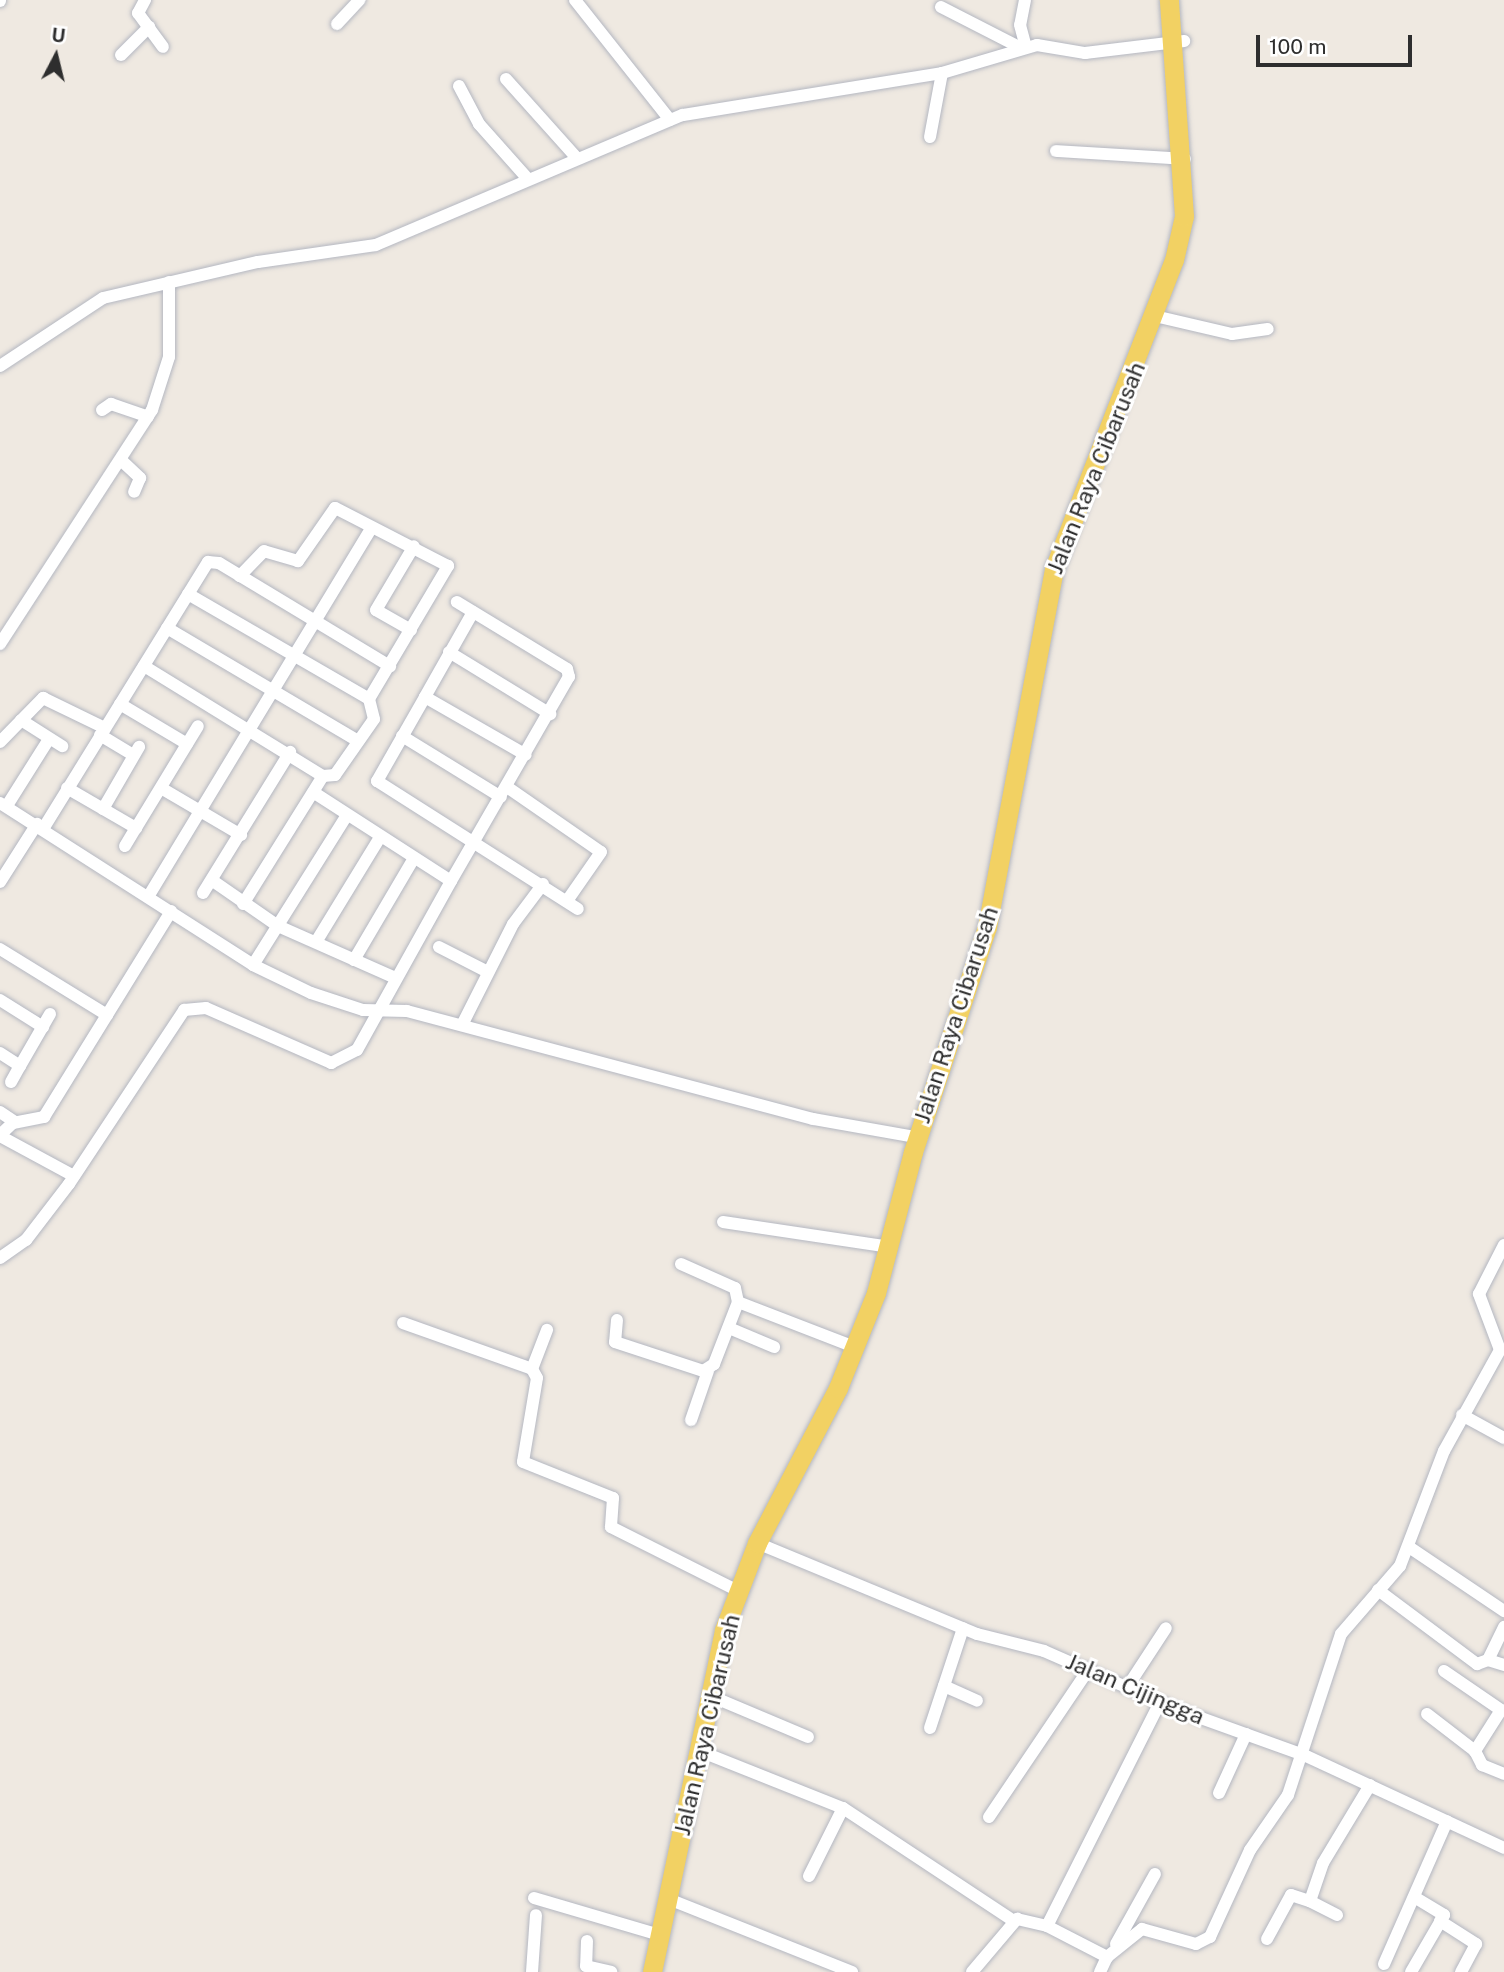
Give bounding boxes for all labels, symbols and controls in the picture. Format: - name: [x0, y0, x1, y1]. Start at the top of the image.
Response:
- north arrow: [21, 21, 91, 91]
- scale bar: [1259, 21, 1415, 65]
- text: U: [50, 23, 67, 47]
- text: 100 m: [1269, 34, 1326, 59]
- street label: Jalan Raya Cibarusah: [1041, 358, 1151, 578]
- street label: Jalan Raya Cibarusah: [908, 903, 1004, 1127]
- street label: Jalan Raya Cibarusah: [668, 1612, 746, 1838]
- street label: Jalan Cijingga: [1062, 1647, 1208, 1731]

